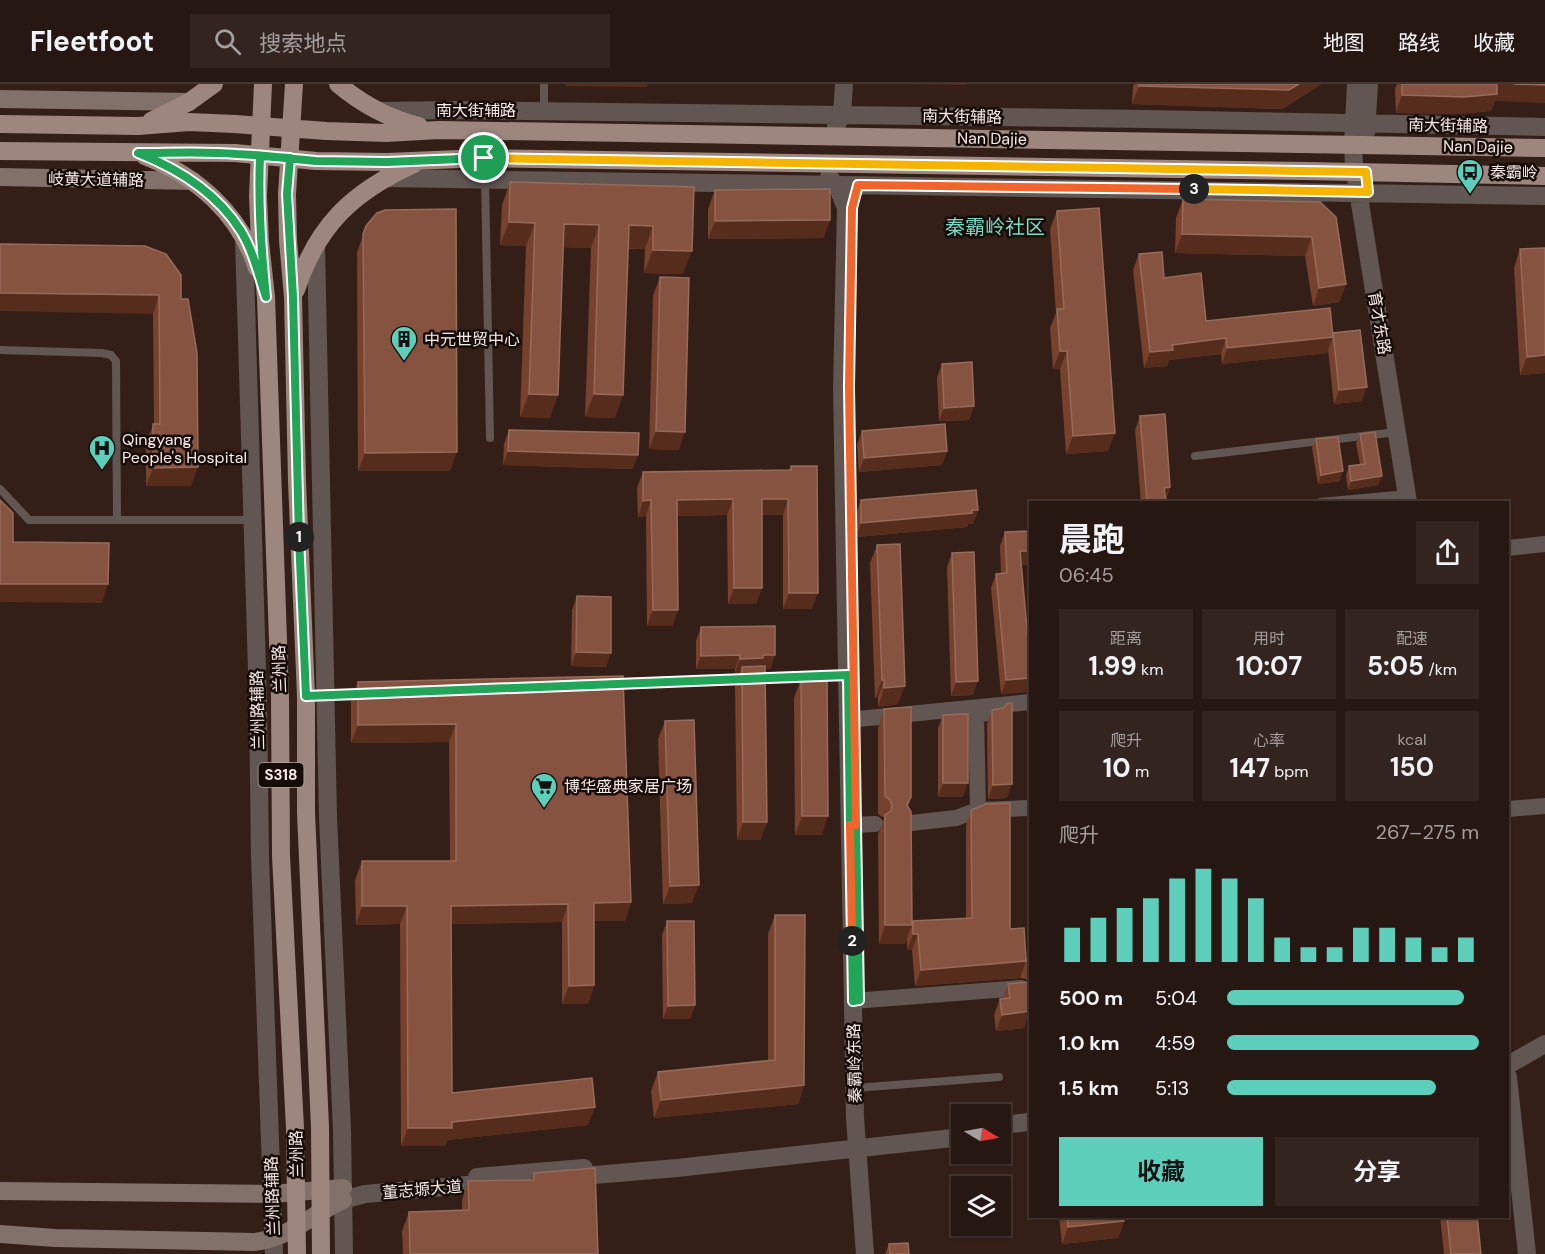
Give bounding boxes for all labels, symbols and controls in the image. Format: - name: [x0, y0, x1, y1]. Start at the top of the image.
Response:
- search box: [190, 14, 610, 68]
- text: Fleetfoot: [30, 23, 154, 60]
- icon: search: [211, 25, 244, 58]
- text: 搜索地点: [259, 29, 347, 58]
- text: 地图: [1323, 29, 1365, 57]
- text: 路线: [1398, 29, 1440, 57]
- text: 收藏: [1473, 29, 1515, 57]
- street label: 南大街辅路: [436, 100, 516, 121]
- street label: 南大街辅路: [922, 105, 1002, 128]
- street label: 南大街辅路: [1408, 114, 1488, 137]
- street label: Nan Dajie: [957, 127, 1027, 150]
- pin: [458, 132, 509, 183]
- street label: Nan Dajie: [1443, 135, 1513, 158]
- icon: arrive: [467, 141, 500, 174]
- bus stop icon: 秦霸岭: [1455, 157, 1485, 195]
- place label: 秦霸岭: [1490, 162, 1538, 183]
- street label: 岐黄大道辅路: [48, 168, 144, 191]
- pin: 3: [1179, 174, 1209, 204]
- text: 3: [1189, 178, 1199, 199]
- district label: 秦霸岭社区: [945, 214, 1045, 240]
- street label: 育才东路: [1364, 290, 1395, 356]
- building icon: 中元世贸中心: [389, 324, 419, 362]
- place label: 中元世贸中心: [424, 329, 520, 350]
- place label: Qingyang People's Hospital: [122, 429, 247, 468]
- hospital icon: Qingyang People's Hospital: [87, 433, 117, 471]
- text: 晨跑: [1059, 518, 1125, 561]
- button: share: [1416, 521, 1479, 584]
- pin: 1: [284, 522, 314, 552]
- text: 1: [296, 526, 302, 547]
- text: 06:45: [1059, 562, 1114, 588]
- text: 距离: [1110, 628, 1142, 649]
- text: 用时: [1253, 628, 1285, 649]
- text: 配速: [1396, 628, 1428, 649]
- street label: 兰州路: [268, 645, 291, 693]
- text: 1.99: [1089, 649, 1137, 683]
- text: 10:07: [1236, 649, 1302, 683]
- text: 5:05: [1367, 649, 1424, 683]
- text: km: [1137, 659, 1163, 680]
- text: /km: [1424, 659, 1457, 680]
- street label: 兰州路辅路: [246, 670, 269, 750]
- text: kcal: [1398, 729, 1426, 750]
- text: 爬升: [1110, 730, 1142, 751]
- text: 心率: [1253, 730, 1285, 751]
- text: 150: [1390, 750, 1434, 784]
- text: 10: [1103, 751, 1131, 785]
- text: 147: [1230, 751, 1270, 785]
- text: m: [1131, 761, 1149, 782]
- text: bpm: [1270, 761, 1308, 782]
- road number: S318: [258, 763, 304, 787]
- supermarket icon: 博华盛典家居广场: [529, 771, 559, 809]
- place label: 博华盛典家居广场: [564, 776, 692, 797]
- text: 267–275 m: [1375, 819, 1479, 845]
- text: 爬升: [1059, 822, 1099, 848]
- pin: 2: [837, 926, 867, 956]
- text: 2: [847, 930, 857, 951]
- text: 500 m: [1059, 985, 1123, 1011]
- text: 5:04: [1155, 985, 1197, 1011]
- street label: 秦霸岭东路: [843, 1023, 866, 1103]
- text: 1.0 km: [1059, 1030, 1120, 1056]
- text: 4:59: [1155, 1030, 1195, 1056]
- text: 1.5 km: [1059, 1075, 1119, 1101]
- text: 5:13: [1155, 1075, 1189, 1101]
- north arrow: [951, 1104, 1011, 1164]
- map controls: [951, 1104, 1011, 1236]
- street label: 兰州路: [286, 1130, 307, 1178]
- button: 收藏: [1059, 1137, 1263, 1206]
- button: 分享: [1275, 1137, 1479, 1206]
- street label: 兰州路辅路: [261, 1156, 284, 1236]
- street label: 董志塬大道: [381, 1176, 463, 1203]
- button: layers: [951, 1176, 1011, 1236]

